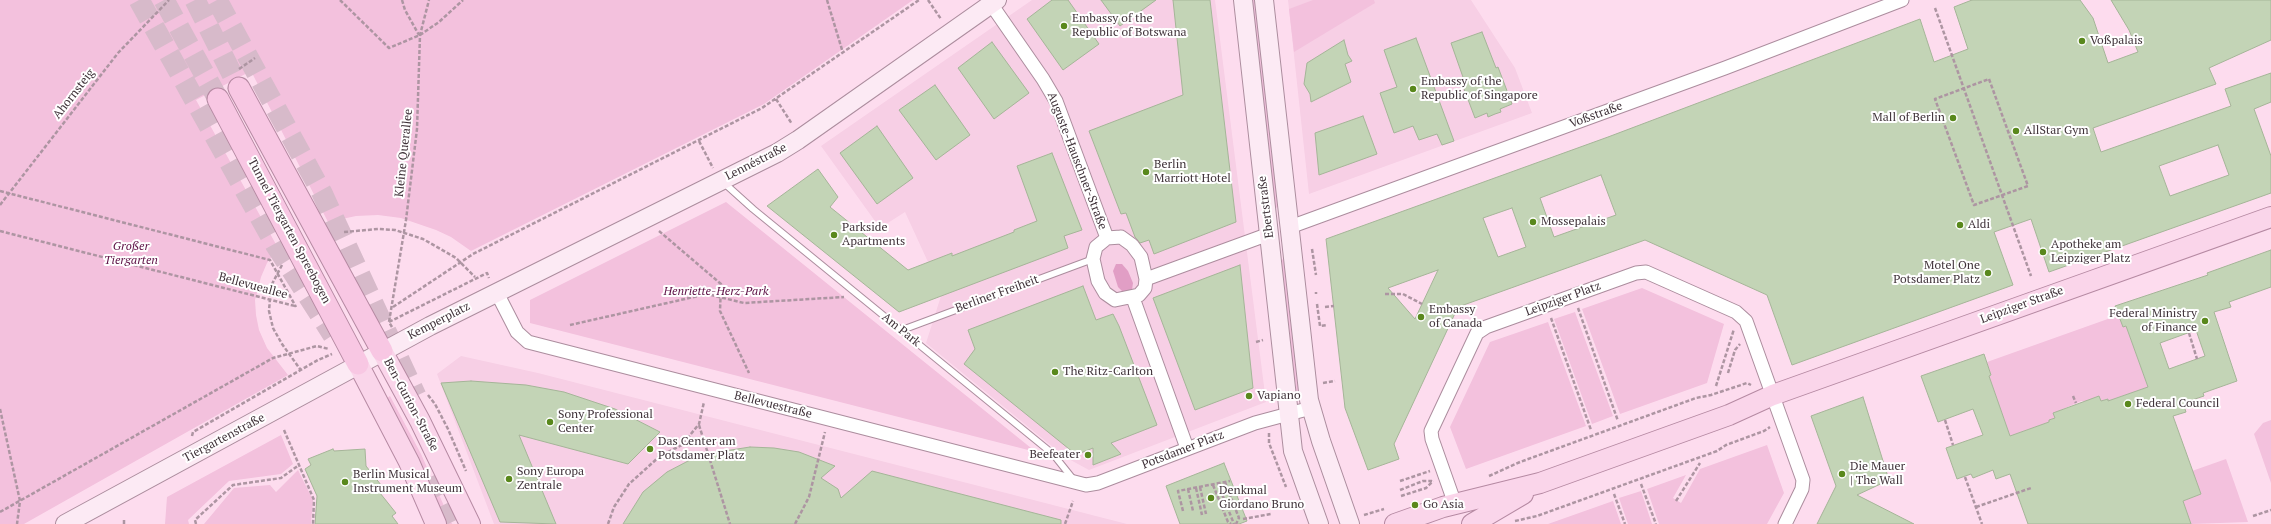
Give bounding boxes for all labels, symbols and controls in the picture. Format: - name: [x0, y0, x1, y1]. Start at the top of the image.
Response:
- place label: Embassy of the Republic of Botswana: [1072, 12, 1187, 40]
- marker: Embassy of the Republic of Botswana: [1059, 21, 1069, 31]
- place label: Voßpalais: [2090, 34, 2143, 48]
- marker: Voßpalais: [2077, 36, 2087, 46]
- street label: Ahornsteig: [50, 66, 98, 122]
- place label: Embassy of the Republic of Singapore: [1421, 75, 1538, 103]
- marker: Embassy of the Republic of Singapore: [1408, 84, 1418, 94]
- street label: Auguste-Hauschner-Straße: [1044, 90, 1110, 232]
- street label: Voßstraße: [1568, 99, 1624, 131]
- street label: Kleine Querallee: [392, 108, 416, 198]
- place label: Mall of Berlin: [1872, 111, 1945, 125]
- marker: Mall of Berlin: [1948, 113, 1958, 123]
- place label: AllStar Gym: [2024, 124, 2089, 138]
- marker: AllStar Gym: [2011, 126, 2021, 136]
- street label: Lennéstraße: [723, 140, 789, 184]
- street label: Tunnel Tiergarten Spreebogen: [244, 156, 334, 306]
- place label: Berlin Marriott Hotel: [1154, 158, 1231, 186]
- marker: Berlin Marriott Hotel: [1141, 167, 1151, 177]
- street label: Ebertstraße: [1255, 175, 1277, 239]
- place label: Mossepalais: [1541, 215, 1606, 229]
- marker: Mossepalais: [1528, 217, 1538, 227]
- place label: Aldi: [1968, 218, 1990, 232]
- marker: Aldi: [1955, 220, 1965, 230]
- place label: Parkside Apartments: [842, 221, 905, 249]
- marker: Parkside Apartments: [829, 230, 839, 240]
- place label: Apotheke am Leipziger Platz: [2051, 238, 2130, 266]
- park label: Großer Tiergarten: [104, 240, 158, 268]
- marker: Apotheke am Leipziger Platz: [2038, 247, 2048, 257]
- place label: Motel One Potsdamer Platz: [1893, 259, 1980, 287]
- marker: Motel One Potsdamer Platz: [1983, 268, 1993, 278]
- street label: Bellevueallee: [217, 270, 289, 302]
- street label: Berliner Freiheit: [953, 272, 1041, 316]
- street label: Leipziger Platz: [1523, 279, 1603, 319]
- street label: Leipziger Straße: [1978, 283, 2066, 327]
- park label: Henriette-Herz-Park: [663, 285, 769, 299]
- street label: Kemperplatz: [406, 299, 472, 343]
- place label: Embassy of Canada: [1429, 303, 1482, 331]
- place label: Federal Ministry of Finance: [2109, 307, 2197, 335]
- street label: Am Park: [879, 310, 923, 350]
- marker: Embassy of Canada: [1416, 312, 1426, 322]
- marker: Federal Ministry of Finance: [2200, 316, 2210, 326]
- street label: Ben-Gurion-Straße: [380, 356, 442, 454]
- place label: The Ritz-Carlton: [1063, 365, 1153, 379]
- marker: The Ritz-Carlton: [1050, 367, 1060, 377]
- street label: Bellevuestraße: [733, 388, 813, 422]
- place label: Vapiano: [1257, 389, 1301, 403]
- marker: Vapiano: [1244, 391, 1254, 401]
- place label: Federal Council: [2136, 397, 2219, 411]
- marker: Federal Council: [2123, 399, 2133, 409]
- place label: Sony Professional Center: [558, 408, 653, 436]
- street label: Tiergartenstraße: [181, 410, 267, 466]
- marker: Sony Professional Center: [545, 417, 555, 427]
- street label: Potsdamer Platz: [1140, 428, 1226, 472]
- place label: Das Center am Potsdamer Platz: [658, 435, 745, 463]
- marker: Das Center am Potsdamer Platz: [645, 444, 655, 454]
- place label: Beefeater: [1029, 448, 1080, 462]
- marker: Beefeater: [1083, 450, 1093, 460]
- place label: Die Mauer | The Wall: [1850, 460, 1905, 488]
- place label: Sony Europa Zentrale: [517, 465, 584, 493]
- place label: Berlin Musical Instrument Museum: [353, 468, 462, 496]
- marker: Die Mauer | The Wall: [1837, 469, 1847, 479]
- marker: Sony Europa Zentrale: [504, 474, 514, 484]
- marker: Berlin Musical Instrument Museum: [340, 477, 350, 487]
- place label: Denkmal Giordano Bruno: [1219, 484, 1304, 512]
- marker: Denkmal Giordano Bruno: [1206, 493, 1216, 503]
- place label: Go Asia: [1423, 498, 1464, 512]
- marker: Go Asia: [1410, 500, 1420, 510]

